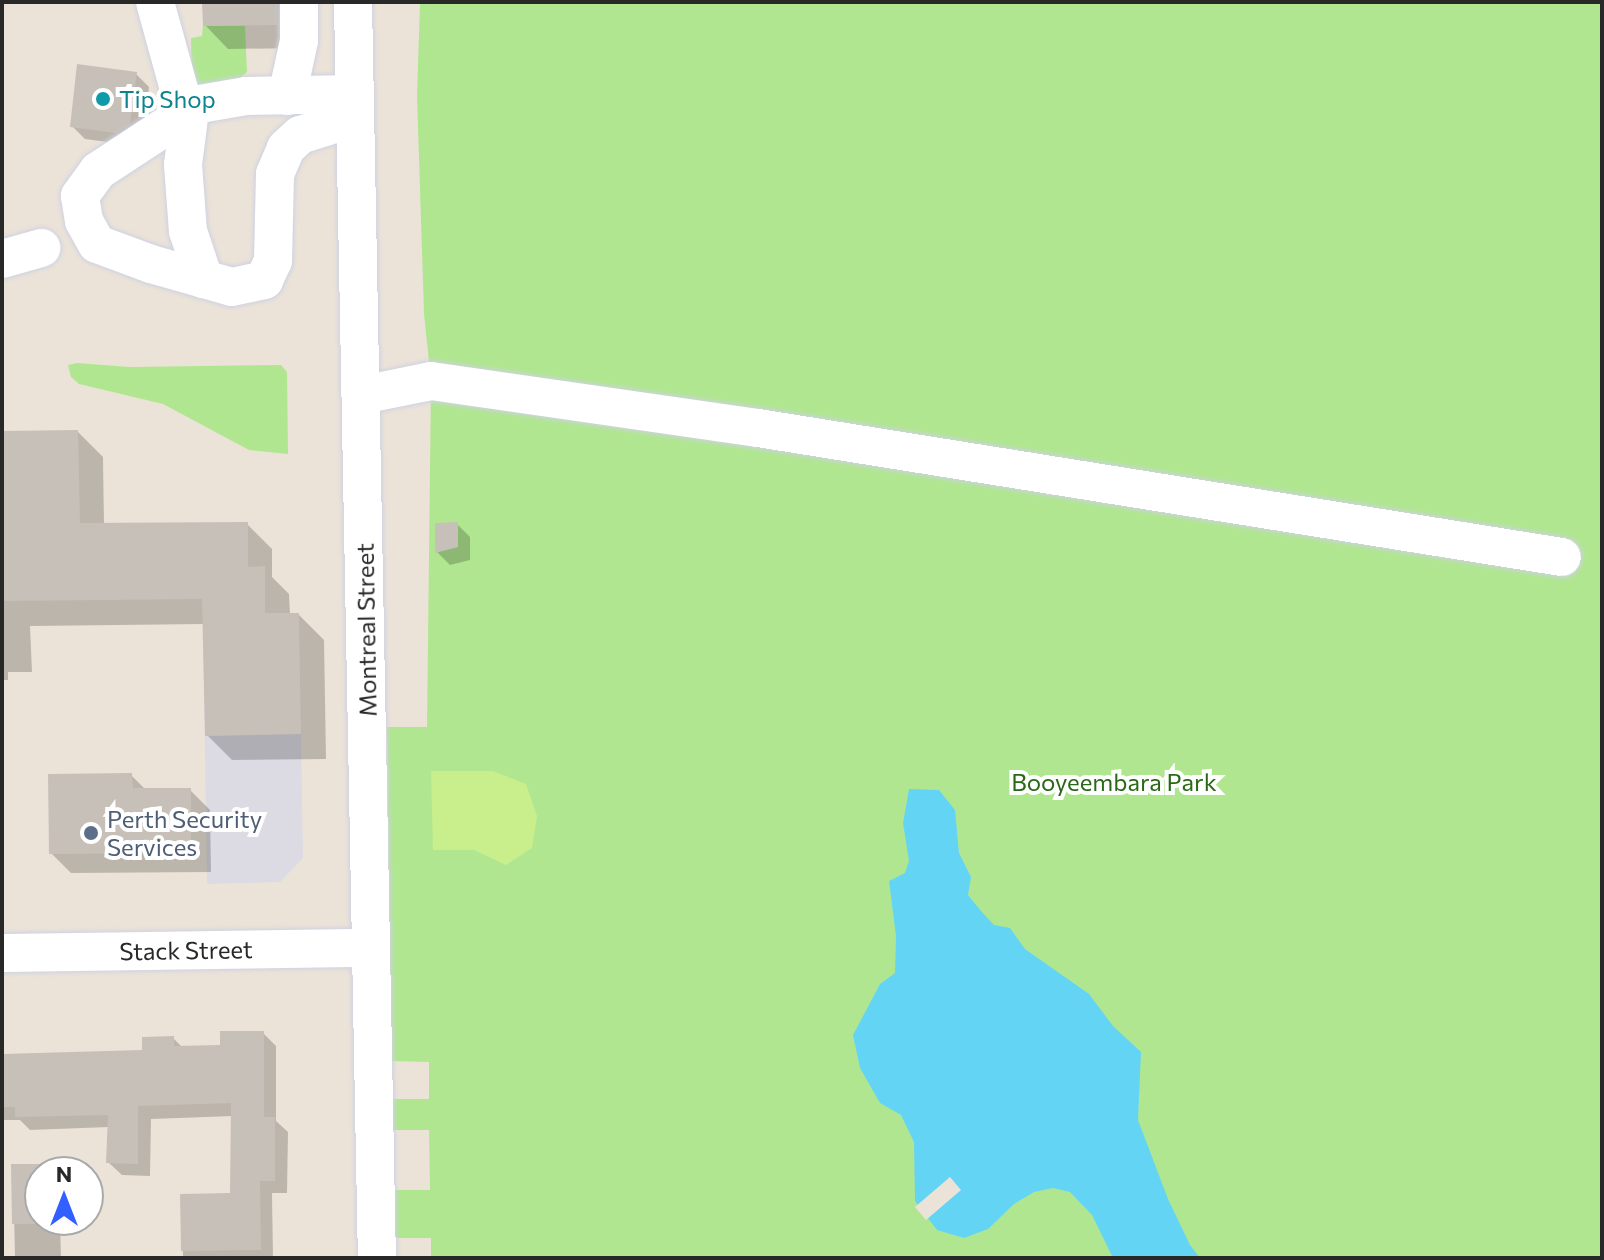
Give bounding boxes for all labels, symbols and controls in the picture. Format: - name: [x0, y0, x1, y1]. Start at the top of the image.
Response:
- place label: Tip Shop: [119, 85, 216, 113]
- marker: Tip Shop: [94, 90, 112, 108]
- street label: Montreal Street: [350, 543, 382, 717]
- park label: Booyeembara Park: [1011, 768, 1217, 796]
- place label: Perth Security Services: [107, 805, 262, 861]
- marker: Perth Security Services: [82, 824, 100, 842]
- street label: Stack Street: [119, 934, 253, 966]
- north arrow: [24, 1156, 104, 1236]
- text: N: [56, 1160, 72, 1187]

